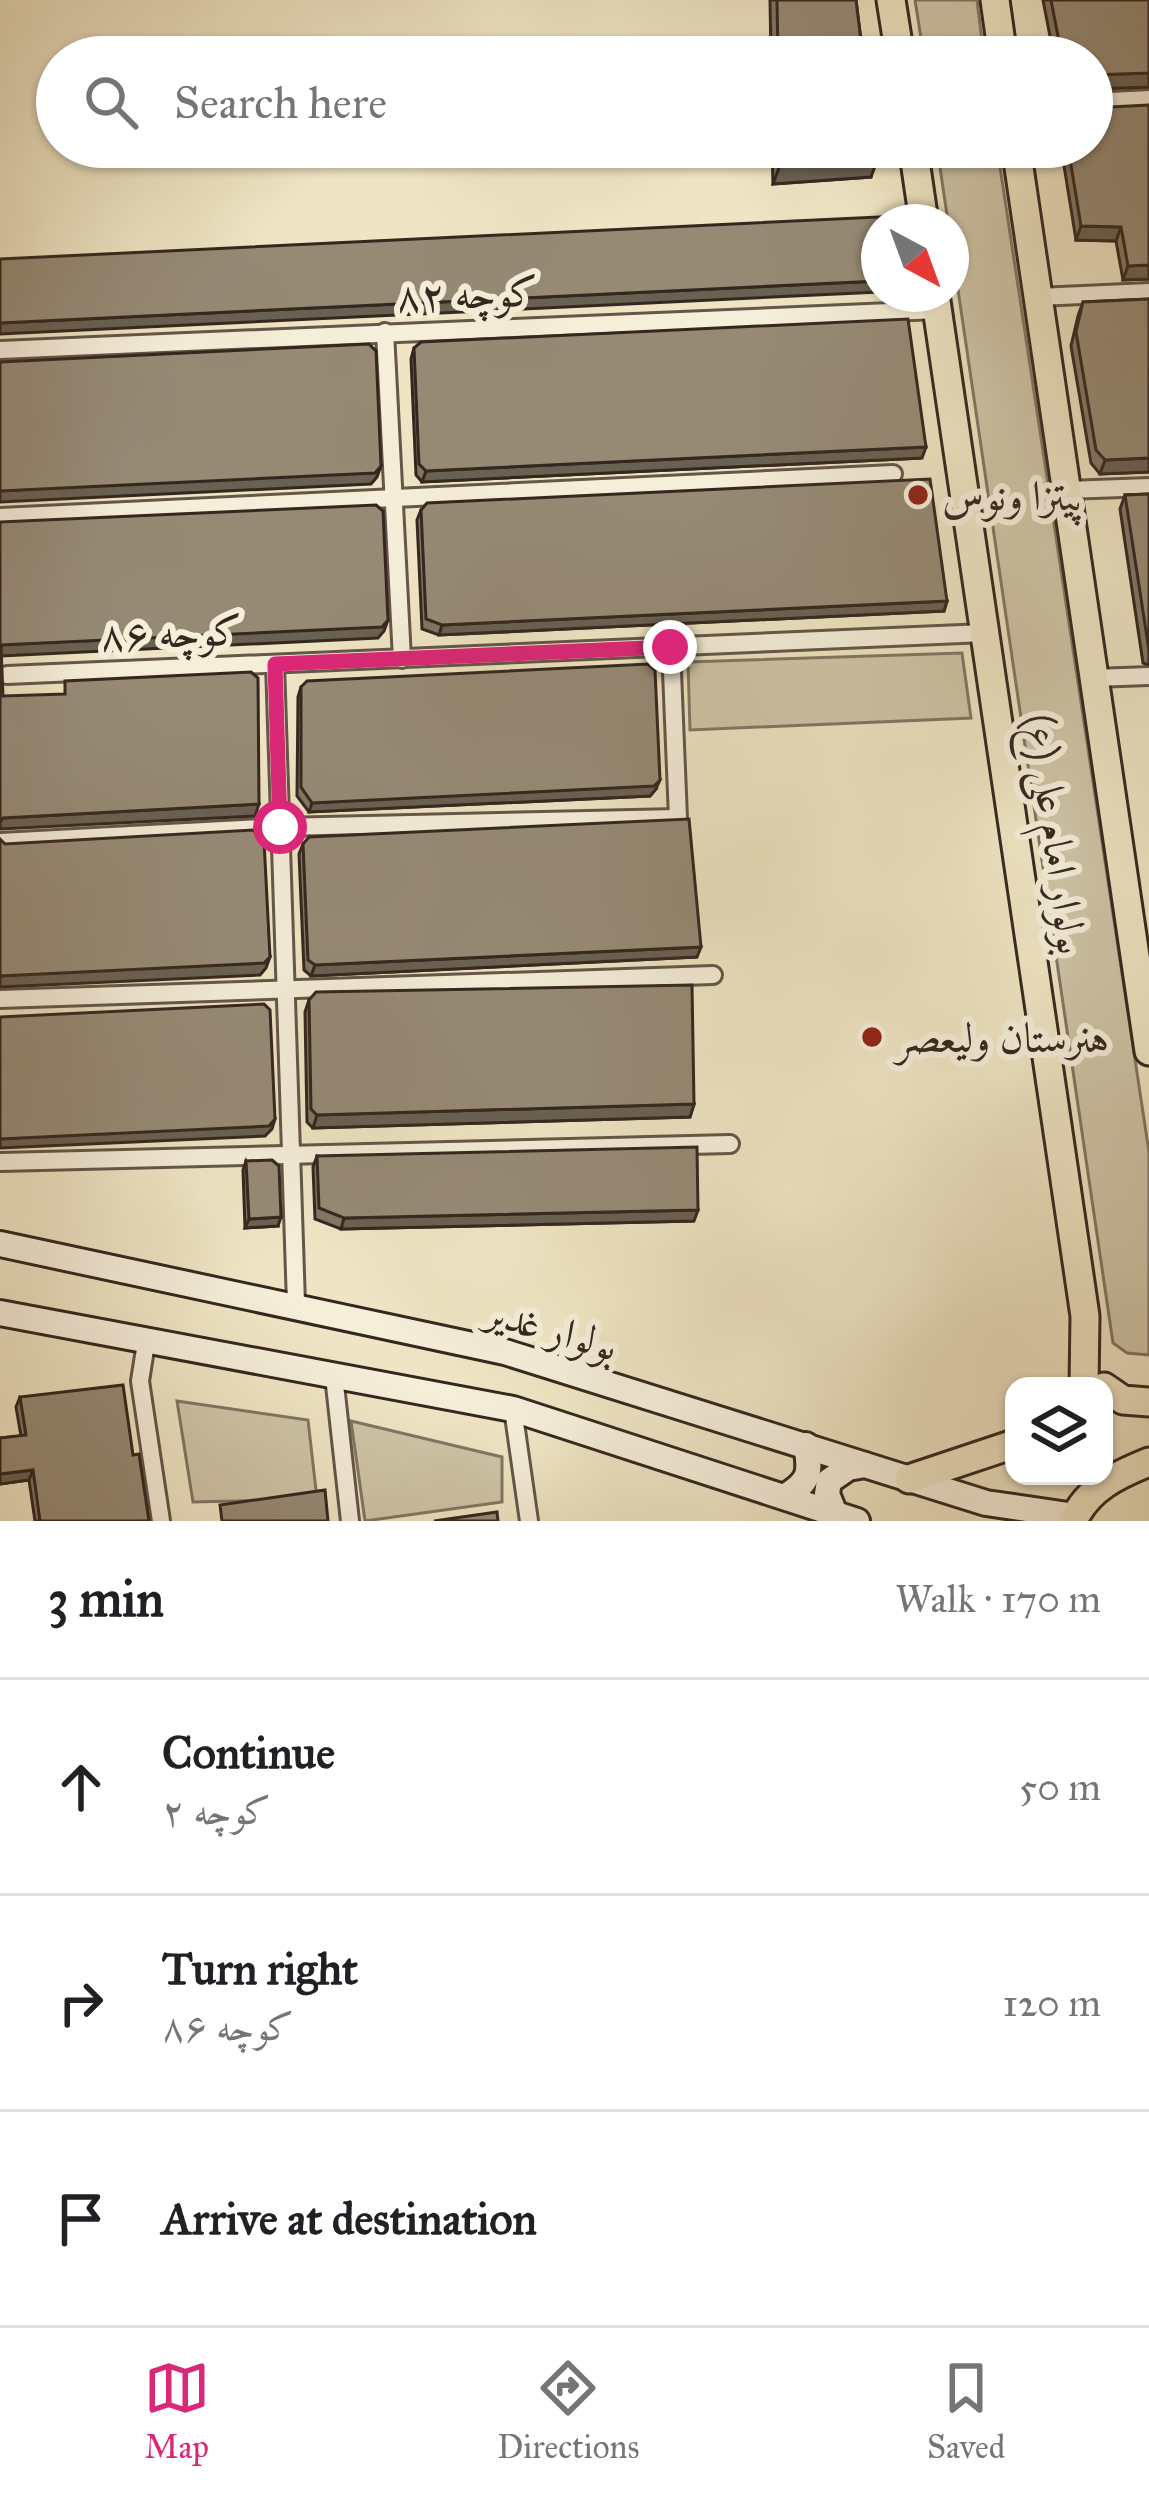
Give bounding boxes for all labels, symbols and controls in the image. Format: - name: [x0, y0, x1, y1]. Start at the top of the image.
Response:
- search box: [36, 36, 1113, 168]
- icon: search: [78, 69, 144, 135]
- text: Search here: [174, 75, 387, 130]
- north arrow: [861, 204, 969, 312]
- street label: کوچه ۸۲: [395, 266, 539, 324]
- place label: پیتزا ونوس: [942, 470, 1084, 526]
- marker: پیتزا ونوس: [905, 482, 931, 508]
- street label: کوچه ۸۶: [99, 605, 243, 663]
- route end: [643, 620, 697, 674]
- street label: بولوار امام علی (ع): [1004, 711, 1099, 959]
- route start: [253, 800, 307, 854]
- place label: هنرستان ولیعصر: [892, 1012, 1109, 1066]
- marker: هنرستان ولیعصر: [859, 1024, 885, 1050]
- street label: بولوار غدیر: [476, 1284, 624, 1373]
- map controls: [1005, 1377, 1113, 1485]
- button: layers: [1005, 1377, 1113, 1485]
- text: 3 min: [48, 1568, 164, 1630]
- text: Walk · 170 m: [895, 1575, 1101, 1623]
- text: Continue: [162, 1725, 335, 1780]
- icon: ahead: [48, 1754, 114, 1820]
- text: 50 m: [1019, 1763, 1101, 1811]
- text: کوچه ۲: [162, 1787, 271, 1835]
- text: Turn right: [162, 1941, 358, 1996]
- icon: right: [48, 1970, 114, 2036]
- text: 120 m: [1002, 1979, 1101, 2027]
- text: کوچه ۸۶: [162, 2003, 294, 2051]
- icon: arrive: [48, 2186, 114, 2252]
- text: Arrive at destination: [162, 2191, 537, 2246]
- tab: Map: [144, 2355, 210, 2467]
- tab: Directions: [497, 2355, 639, 2467]
- tab: Saved: [927, 2355, 1005, 2467]

